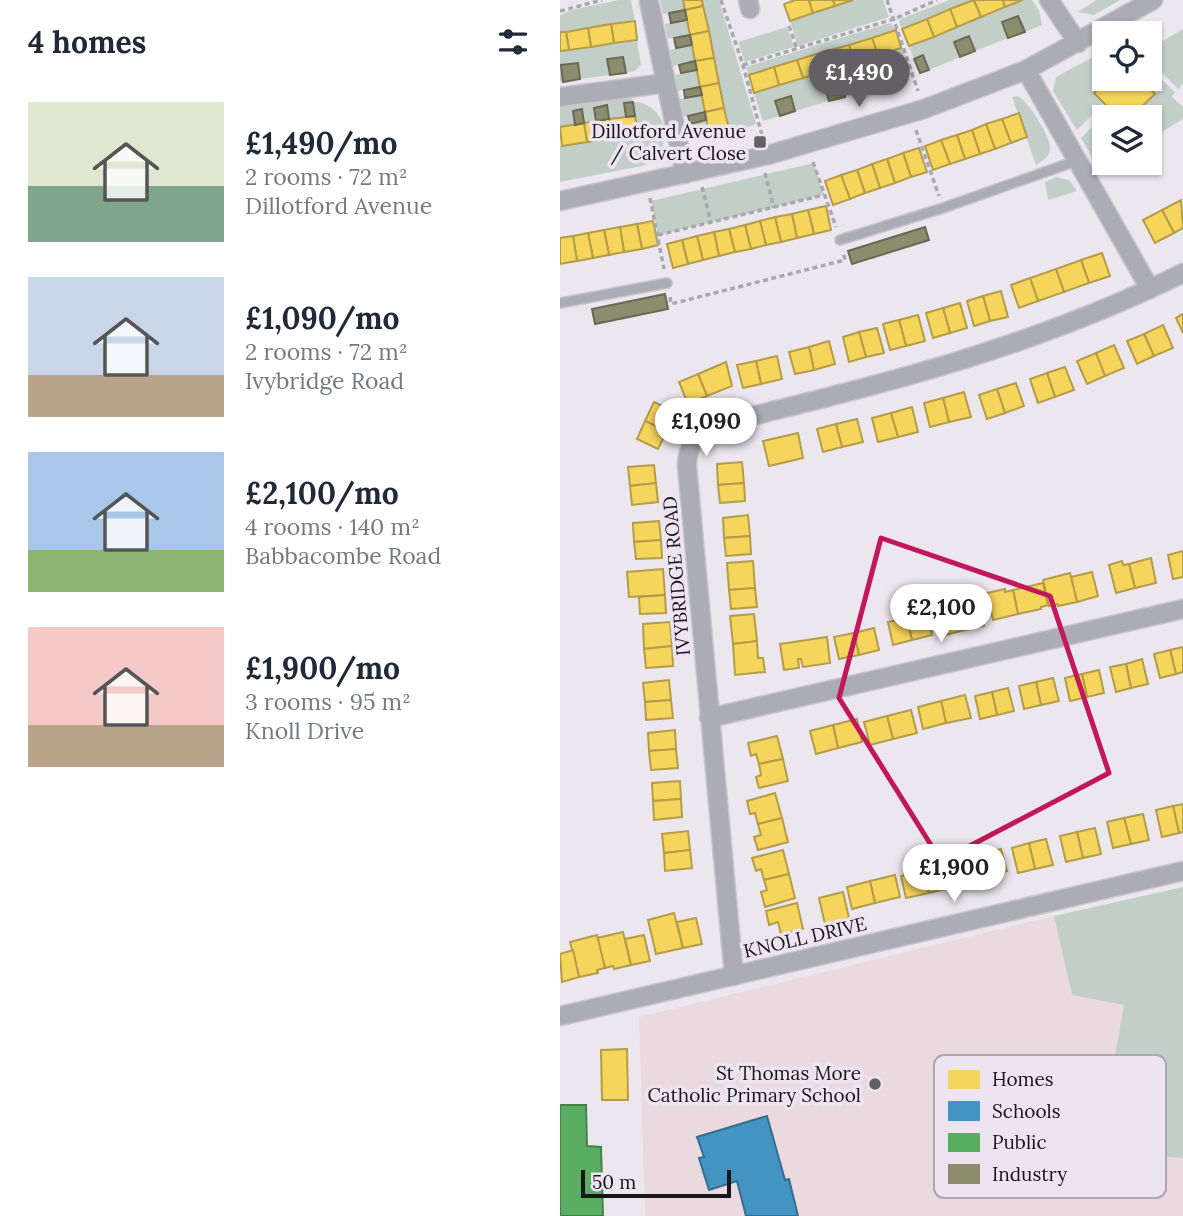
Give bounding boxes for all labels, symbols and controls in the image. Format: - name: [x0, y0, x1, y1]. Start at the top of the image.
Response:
- map controls: [1092, 21, 1162, 175]
- button: locate: [1092, 21, 1162, 91]
- text: 4 homes: [28, 23, 146, 61]
- icon: filters: [494, 23, 532, 61]
- pin: £1,490: [802, 50, 916, 109]
- text: £1,490: [825, 57, 893, 86]
- button: layers: [1092, 105, 1162, 175]
- place label: Dillotford Avenue / Calvert Close: [591, 119, 746, 166]
- text: £1,490/mo: [245, 124, 397, 162]
- icon: home: [84, 130, 168, 214]
- marker: Dillotford Avenue / Calvert Close: [752, 134, 768, 150]
- text: 2 rooms · 72 m²: [245, 162, 408, 191]
- text: Dillotford Avenue: [245, 191, 432, 220]
- text: £1,090/mo: [245, 299, 400, 337]
- icon: home: [84, 305, 168, 389]
- text: 2 rooms · 72 m²: [245, 337, 408, 366]
- text: Ivybridge Road: [245, 366, 404, 395]
- pin: £1,090: [649, 398, 763, 458]
- text: £1,090: [671, 406, 741, 435]
- text: £2,100/mo: [245, 474, 399, 512]
- icon: home: [84, 480, 168, 564]
- street label: IVYBRIDGE ROAD: [657, 495, 695, 657]
- text: 4 rooms · 140 m²: [245, 512, 420, 541]
- text: Babbacombe Road: [245, 541, 441, 570]
- pin: £2,100: [884, 584, 998, 644]
- text: £2,100: [906, 592, 976, 621]
- text: £1,900/mo: [245, 649, 400, 687]
- icon: home: [84, 655, 168, 739]
- text: 3 rooms · 95 m²: [245, 687, 411, 716]
- text: Knoll Drive: [245, 716, 364, 745]
- pin: £1,900: [897, 844, 1011, 904]
- text: £1,900: [919, 852, 989, 881]
- street label: KNOLL DRIVE: [741, 911, 869, 963]
- legend: [934, 1055, 1166, 1198]
- place label: St Thomas More Catholic Primary School: [647, 1061, 861, 1107]
- text: Homes: [992, 1067, 1054, 1091]
- marker: St Thomas More Catholic Primary School: [867, 1076, 883, 1092]
- text: Schools: [992, 1099, 1061, 1123]
- text: Public: [992, 1130, 1047, 1154]
- text: Industry: [992, 1162, 1067, 1186]
- scale bar: [581, 1167, 732, 1199]
- text: 50 m: [592, 1170, 636, 1194]

